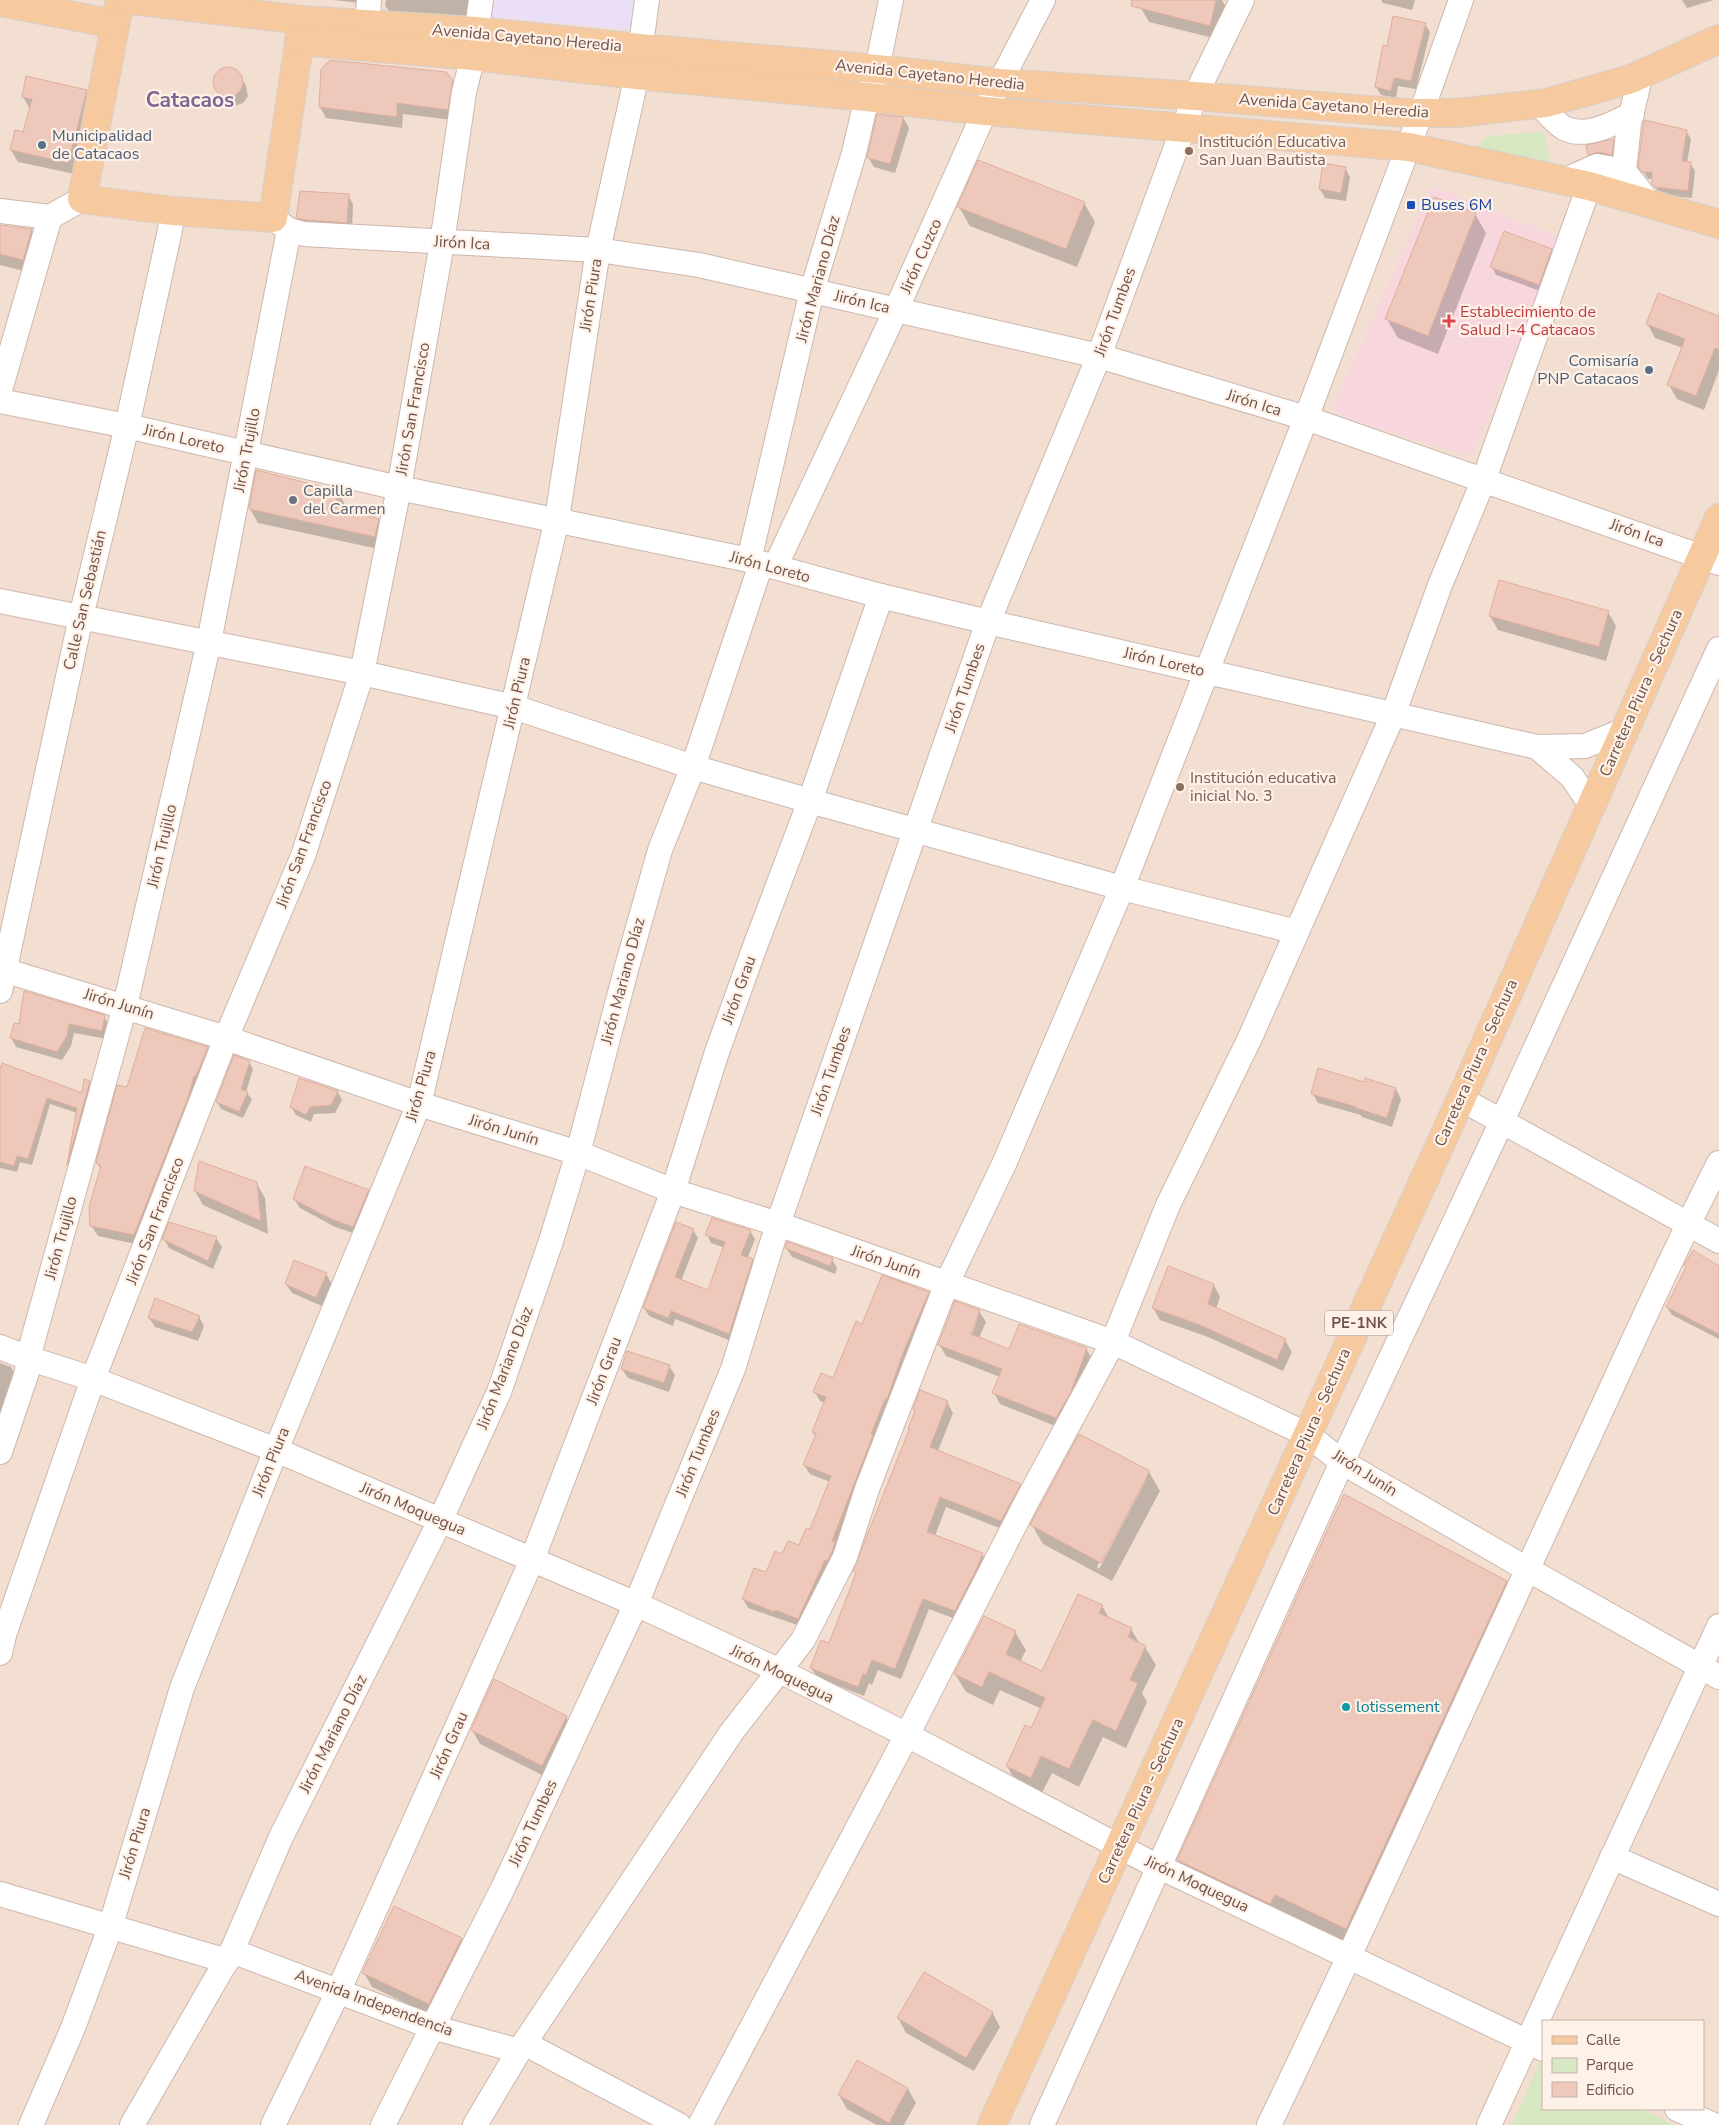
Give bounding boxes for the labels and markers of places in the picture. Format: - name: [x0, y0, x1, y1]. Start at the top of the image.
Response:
- place label: Municipalidad de Catacaos: [52, 125, 152, 165]
- place label: Institución Educativa San Juan Bautista: [1199, 131, 1346, 171]
- marker: Municipalidad de Catacaos: [36, 139, 48, 151]
- marker: Institución Educativa San Juan Bautista: [1183, 145, 1195, 157]
- place label: Buses 6M: [1421, 194, 1492, 216]
- marker: Buses 6M: [1405, 199, 1417, 211]
- place label: Establecimiento de Salud I-4 Catacaos: [1460, 301, 1596, 341]
- marker: Establecimiento de Salud I-4 Catacaos: [1442, 314, 1456, 328]
- place label: Comisaría PNP Catacaos: [1537, 350, 1639, 390]
- marker: Comisaría PNP Catacaos: [1643, 364, 1655, 376]
- place label: Capilla del Carmen: [303, 480, 386, 520]
- marker: Capilla del Carmen: [287, 494, 299, 506]
- place label: Institución educativa inicial No. 3: [1190, 767, 1336, 807]
- marker: Institución educativa inicial No. 3: [1174, 781, 1186, 793]
- place label: lotissement: [1356, 1696, 1440, 1718]
- marker: lotissement: [1340, 1701, 1352, 1713]

